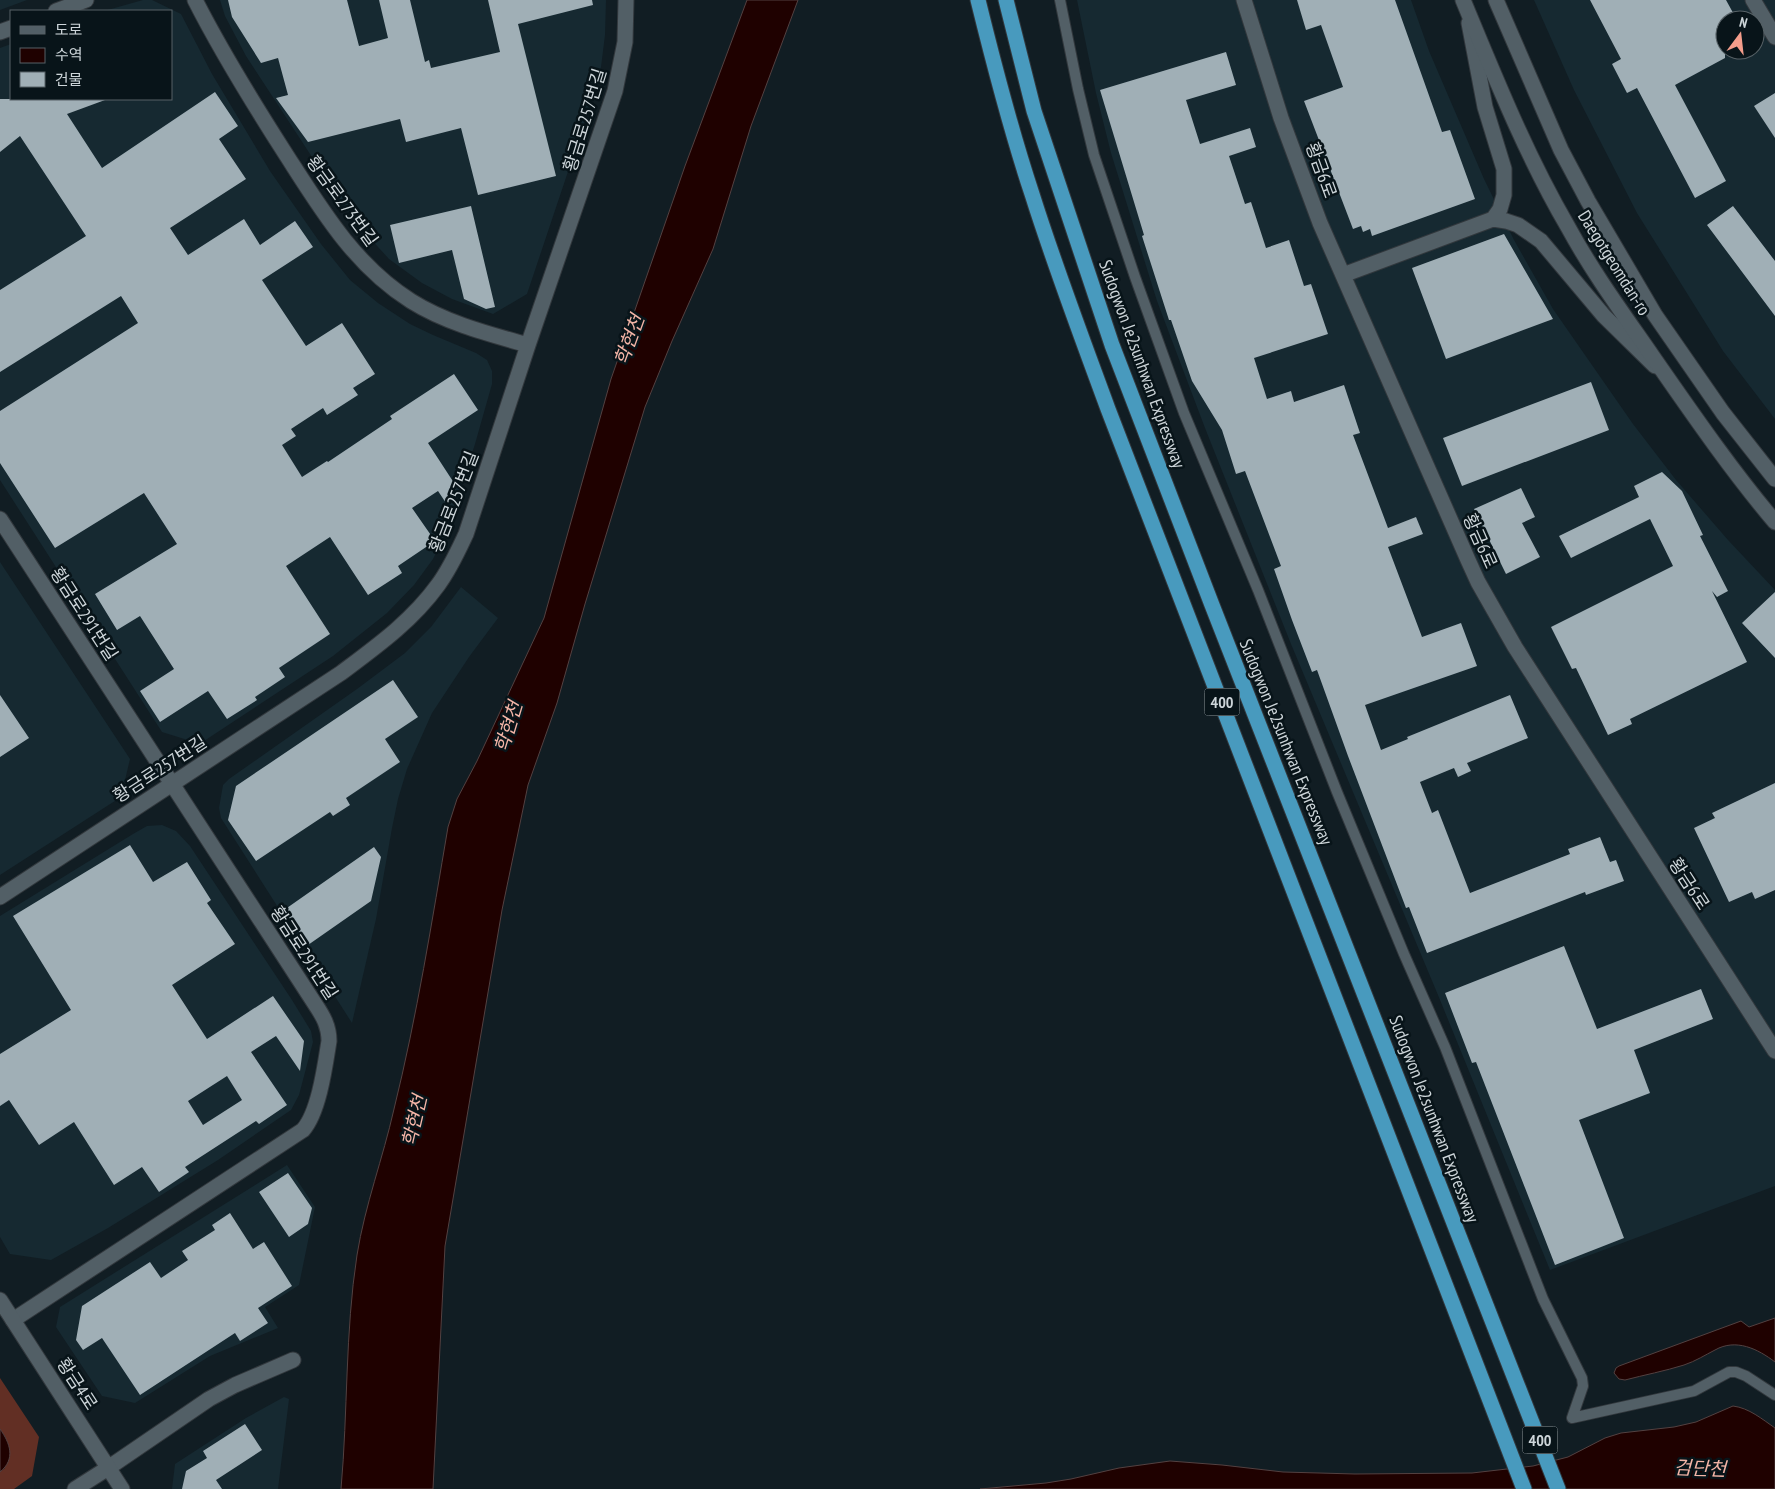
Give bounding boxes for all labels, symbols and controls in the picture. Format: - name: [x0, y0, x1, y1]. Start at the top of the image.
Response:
- legend: [10, 10, 172, 100]
- north arrow: [1715, 10, 1765, 60]
- text: N: [1737, 13, 1749, 32]
- text: 도로: [55, 20, 83, 39]
- text: 수역: [55, 45, 83, 64]
- street label: 황금로257번길: [558, 65, 611, 174]
- text: 건물: [55, 70, 83, 89]
- street label: 황금6로: [1301, 139, 1342, 201]
- street label: 황금로273번길: [302, 151, 383, 251]
- street label: Daegotgeomdan-ro: [1573, 206, 1656, 320]
- street label: Sudogwon Je2sunhwan Expressway: [1094, 257, 1191, 471]
- water label: 학현천: [609, 310, 650, 369]
- street label: 황금로257번길: [424, 448, 483, 556]
- street label: 황금6로: [1458, 510, 1503, 572]
- street label: 황금로291번길: [46, 563, 123, 665]
- street label: Sudogwon Je2sunhwan Expressway: [1235, 636, 1338, 848]
- road number: 400: [1204, 689, 1240, 716]
- water label: 학현천: [489, 697, 528, 756]
- street label: 황금로257번길: [109, 730, 211, 807]
- street label: 황금6로: [1664, 853, 1715, 914]
- street label: 황금로291번길: [266, 902, 343, 1004]
- street label: Sudogwon Je2sunhwan Expressway: [1384, 1012, 1485, 1226]
- water label: 학현천: [396, 1091, 432, 1149]
- street label: 황금4로: [52, 1353, 103, 1414]
- road number: 400: [1522, 1426, 1558, 1454]
- water label: 검단천: [1673, 1455, 1728, 1481]

